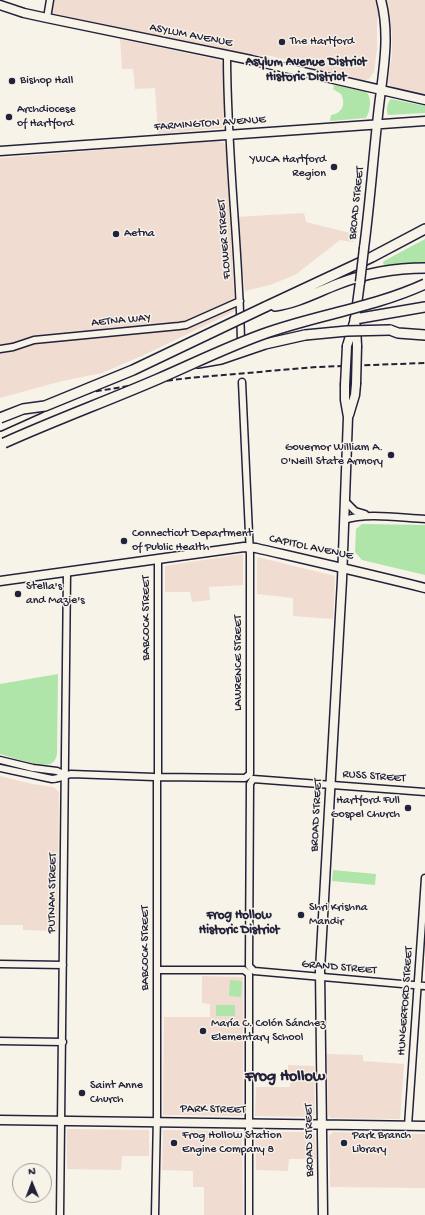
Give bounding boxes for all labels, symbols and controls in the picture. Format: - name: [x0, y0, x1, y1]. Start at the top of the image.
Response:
- street label: ASYLUM AVENUE: [148, 21, 234, 51]
- place label: The Hartford: [290, 35, 354, 49]
- marker: The Hartford: [277, 37, 287, 47]
- district label: Asylum Avenue District Historic District: [246, 55, 366, 86]
- place label: Bishop Hall: [20, 74, 73, 88]
- marker: Bishop Hall: [7, 76, 17, 86]
- place label: Archdiocese of Hartford: [17, 103, 76, 131]
- marker: Archdiocese of Hartford: [4, 112, 14, 122]
- street label: FARMINGTON AVENUE: [154, 113, 266, 135]
- place label: YWCA Hartford Region: [250, 153, 326, 181]
- marker: YWCA Hartford Region: [329, 162, 339, 172]
- street label: BROAD STREET: [346, 166, 368, 240]
- street label: FLOWER STREET: [215, 198, 235, 280]
- place label: Aetna: [124, 227, 155, 241]
- marker: Aetna: [111, 229, 121, 239]
- street label: AETNA WAY: [91, 311, 151, 331]
- place label: Governor William A. O'Neill State Armory: [281, 441, 383, 469]
- marker: Governor William A. O'Neill State Armory: [386, 450, 396, 460]
- place label: Connecticut Department of Public Health: [132, 527, 252, 555]
- street label: CAPITOL AVENUE: [268, 532, 354, 564]
- marker: Connecticut Department of Public Health: [119, 536, 129, 546]
- street label: BABCOCK STREET: [140, 575, 154, 661]
- place label: Stella's and Mazie's: [26, 580, 85, 608]
- marker: Stella's and Mazie's: [13, 589, 23, 599]
- street label: LAWRENCE STREET: [232, 615, 246, 711]
- street label: RUSS STREET: [342, 768, 406, 786]
- street label: BROAD STREET: [308, 778, 326, 852]
- place label: Hartford Full Gospel Church: [331, 794, 400, 822]
- marker: Hartford Full Gospel Church: [403, 803, 413, 813]
- street label: PUTNAM STREET: [45, 853, 61, 933]
- place label: Shri Krishna Mandir: [309, 901, 367, 929]
- street label: BABCOCK STREET: [139, 905, 153, 991]
- district label: Frog Hollow Historic District: [199, 908, 279, 939]
- marker: Shri Krishna Mandir: [296, 910, 306, 920]
- street label: HUNGERFORD STREET: [395, 946, 417, 1056]
- street label: GRAND STREET: [301, 958, 377, 978]
- place label: María C. Colón Sánchez Elementary School: [211, 1017, 326, 1045]
- marker: María C. Colón Sánchez Elementary School: [198, 1026, 208, 1036]
- district label: Frog Hollow: [245, 1068, 325, 1088]
- place label: Saint Anne Church: [90, 1079, 143, 1107]
- marker: Saint Anne Church: [77, 1088, 87, 1098]
- street label: PARK STREET: [180, 1102, 246, 1118]
- street label: BROAD STREET: [302, 1103, 318, 1177]
- place label: Frog Hollow Station Engine Company 8: [182, 1129, 282, 1157]
- place label: Park Branch Library: [352, 1129, 411, 1157]
- marker: Frog Hollow Station Engine Company 8: [169, 1138, 179, 1148]
- marker: Park Branch Library: [339, 1138, 349, 1148]
- north arrow: [12, 1163, 52, 1203]
- text: N: [28, 1166, 36, 1178]

